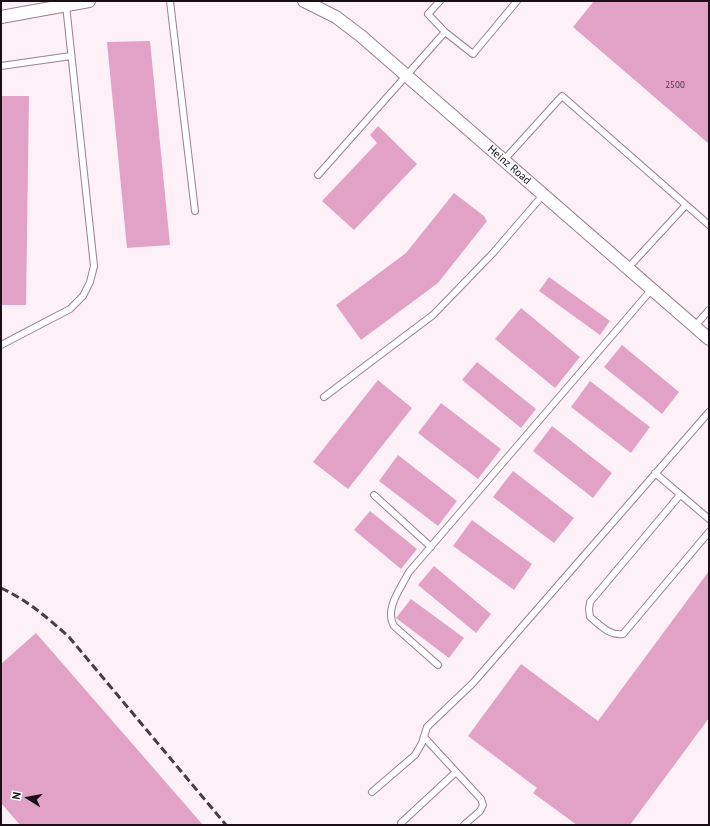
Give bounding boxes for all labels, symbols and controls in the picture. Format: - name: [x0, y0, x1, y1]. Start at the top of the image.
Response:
- house number: 2500: [665, 80, 685, 90]
- street label: Heinz Road: [485, 143, 533, 187]
- north arrow: [8, 778, 48, 818]
- text: N: [9, 791, 24, 801]

